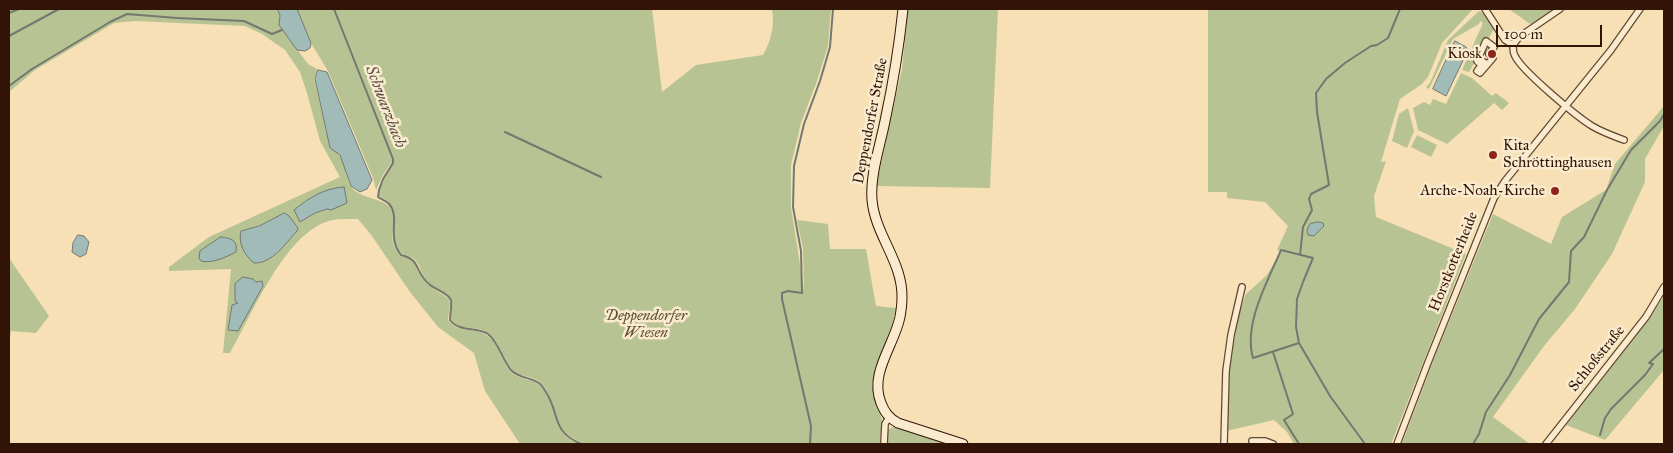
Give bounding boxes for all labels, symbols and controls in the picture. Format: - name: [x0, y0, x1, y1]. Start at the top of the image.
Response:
- scale bar: [1498, 15, 1604, 47]
- text: 100 m: [1504, 25, 1543, 43]
- place label: Kiosk: [1447, 45, 1482, 63]
- marker: Kiosk: [1486, 48, 1498, 60]
- street label: Deppendorfer Straße: [850, 56, 892, 186]
- water label: Schwarzbach: [361, 63, 409, 151]
- place label: Kita Schröttinghausen: [1503, 137, 1612, 172]
- marker: Kita Schröttinghausen: [1487, 149, 1499, 161]
- place label: Arche-Noah-Kirche: [1420, 182, 1545, 200]
- marker: Arche-Noah-Kirche: [1549, 185, 1561, 197]
- street label: Horstkotterheide: [1426, 209, 1482, 315]
- park label: Deppendorfer Wiesen: [605, 307, 687, 342]
- street label: Schloßstraße: [1565, 322, 1629, 396]

